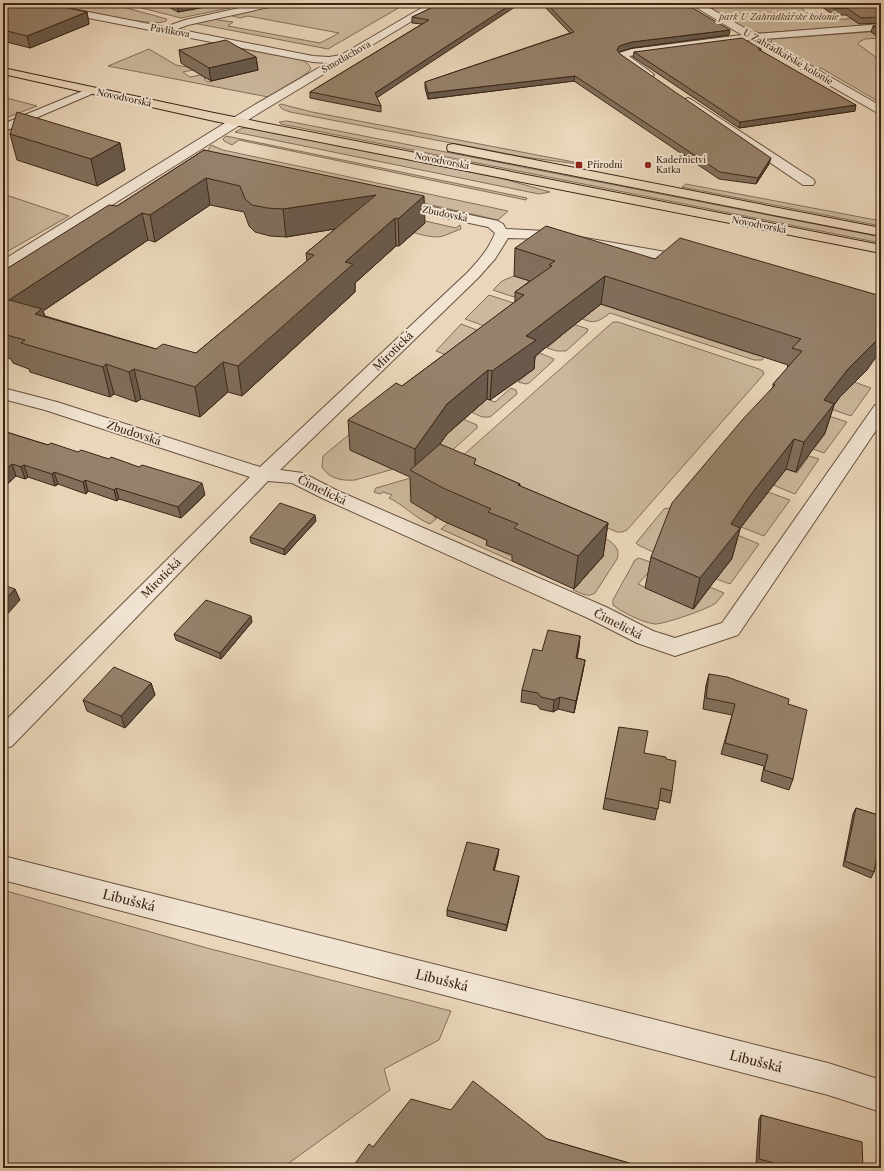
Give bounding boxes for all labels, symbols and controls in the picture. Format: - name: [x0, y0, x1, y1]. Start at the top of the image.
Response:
- park label: park U Zahrádkářské kolonie: [717, 11, 839, 22]
- street label: Pavlíkova: [149, 22, 191, 39]
- street label: U Zahrádkářské kolonie: [742, 26, 835, 87]
- street label: Smotlachova: [319, 38, 372, 75]
- street label: Novodvorská: [96, 86, 153, 109]
- street label: Novodvorská: [414, 150, 471, 171]
- place label: Kadeřnictví Katka: [656, 154, 706, 175]
- place label: Přírodní: [587, 159, 623, 170]
- marker: Přírodní: [574, 160, 584, 170]
- marker: Kadeřnictví Katka: [643, 160, 653, 170]
- street label: Zbudovská: [421, 203, 469, 224]
- street label: Novodvorská: [731, 214, 788, 235]
- street label: Mirotická: [370, 328, 416, 374]
- street label: Zbudovská: [105, 418, 163, 448]
- street label: Čimelická: [295, 471, 349, 508]
- street label: Mirotická: [138, 555, 184, 601]
- street label: Čimelická: [591, 605, 645, 642]
- street label: Libušská: [101, 886, 157, 914]
- street label: Libušská: [414, 966, 470, 994]
- street label: Libušská: [728, 1047, 784, 1075]

